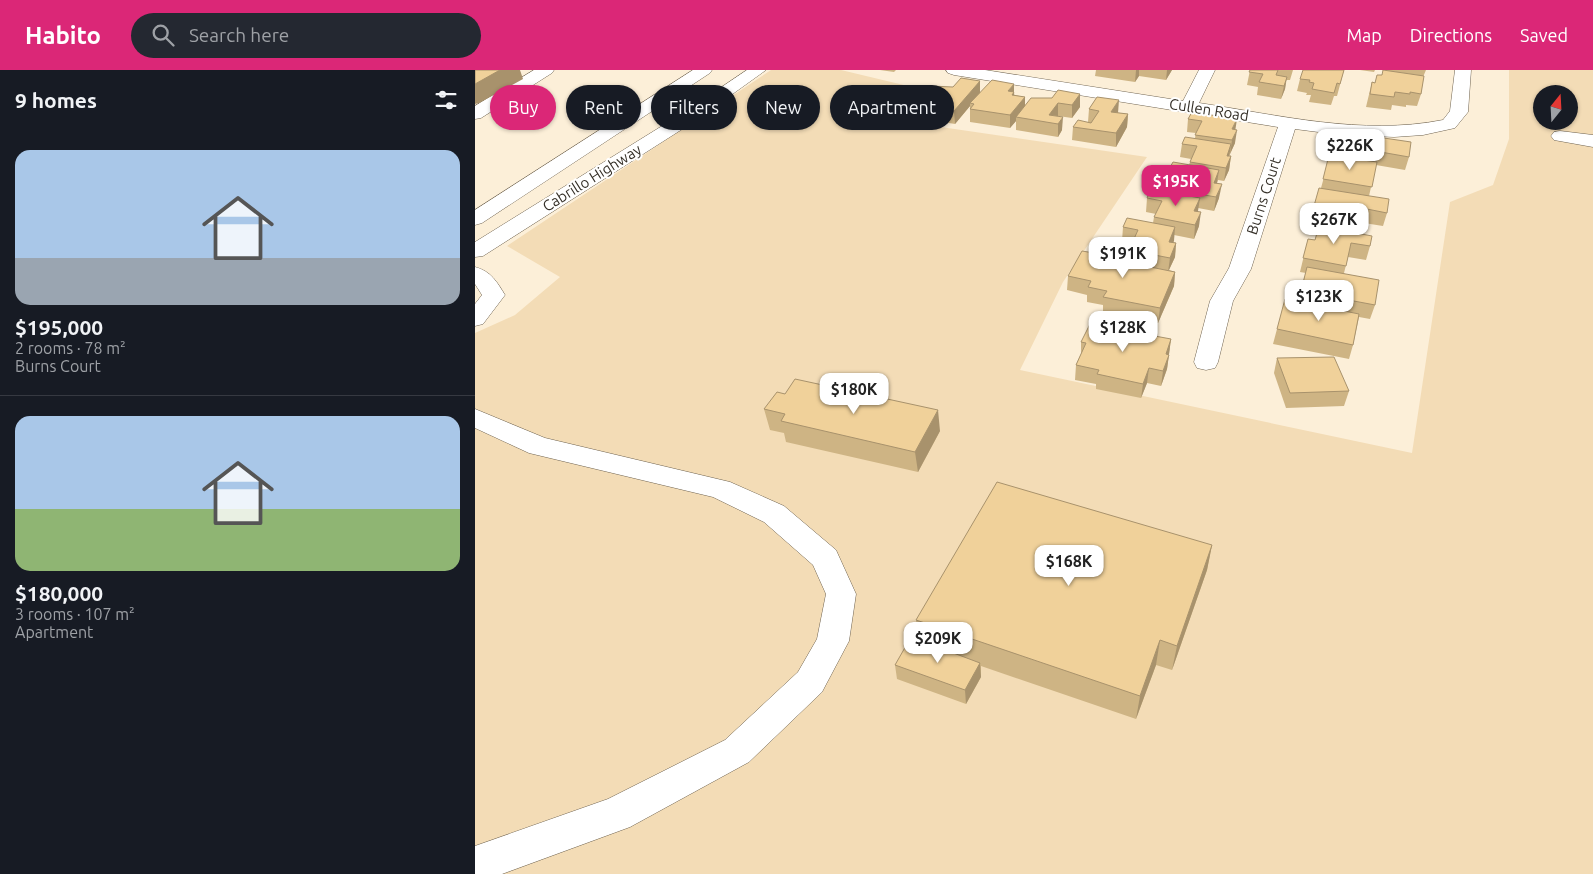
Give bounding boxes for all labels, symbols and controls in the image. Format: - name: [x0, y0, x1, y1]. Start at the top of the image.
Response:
- search box: [131, 13, 481, 58]
- icon: search: [149, 21, 177, 49]
- text: Habito: [25, 22, 101, 49]
- text: Search here: [189, 24, 289, 46]
- text: Map: [1346, 25, 1382, 45]
- text: Directions: [1410, 25, 1492, 45]
- text: Saved: [1520, 25, 1568, 45]
- chip: Buy: [490, 85, 556, 130]
- chip: Rent: [566, 85, 641, 130]
- chip: Filters: [651, 85, 737, 130]
- chip: New: [747, 85, 820, 130]
- chip: Apartment: [830, 85, 954, 130]
- north arrow: [1533, 85, 1577, 130]
- map controls: [1533, 85, 1578, 130]
- icon: filters: [432, 86, 460, 114]
- text: 9 homes: [15, 88, 97, 112]
- street label: Cullen Road: [1168, 95, 1250, 124]
- pin: $226K: [1315, 128, 1385, 171]
- text: $226K: [1327, 136, 1373, 154]
- street label: Cabrillo Highway: [539, 140, 644, 215]
- street label: Burns Court: [1243, 155, 1284, 237]
- pin: $195K: [1141, 164, 1211, 207]
- text: $195K: [1153, 172, 1199, 190]
- icon: home: [193, 183, 283, 273]
- pin: $267K: [1299, 202, 1369, 245]
- text: $267K: [1311, 210, 1357, 228]
- pin: $191K: [1088, 236, 1158, 279]
- text: $191K: [1100, 244, 1146, 262]
- pin: $123K: [1284, 280, 1354, 322]
- text: $123K: [1296, 287, 1342, 305]
- pin: $128K: [1088, 310, 1158, 353]
- text: $195,000: [15, 315, 103, 339]
- text: $128K: [1100, 318, 1146, 336]
- text: 2 rooms · 78 m²: [15, 339, 126, 357]
- text: Burns Court: [15, 357, 101, 375]
- pin: $180K: [819, 372, 889, 415]
- text: $180K: [831, 380, 877, 398]
- icon: home: [193, 448, 283, 538]
- pin: $168K: [1034, 544, 1104, 587]
- text: $168K: [1046, 552, 1092, 570]
- text: $180,000: [15, 581, 103, 605]
- text: 3 rooms · 107 m²: [15, 605, 135, 623]
- pin: $209K: [903, 622, 973, 664]
- text: Apartment: [15, 623, 93, 641]
- text: $209K: [915, 629, 961, 647]

